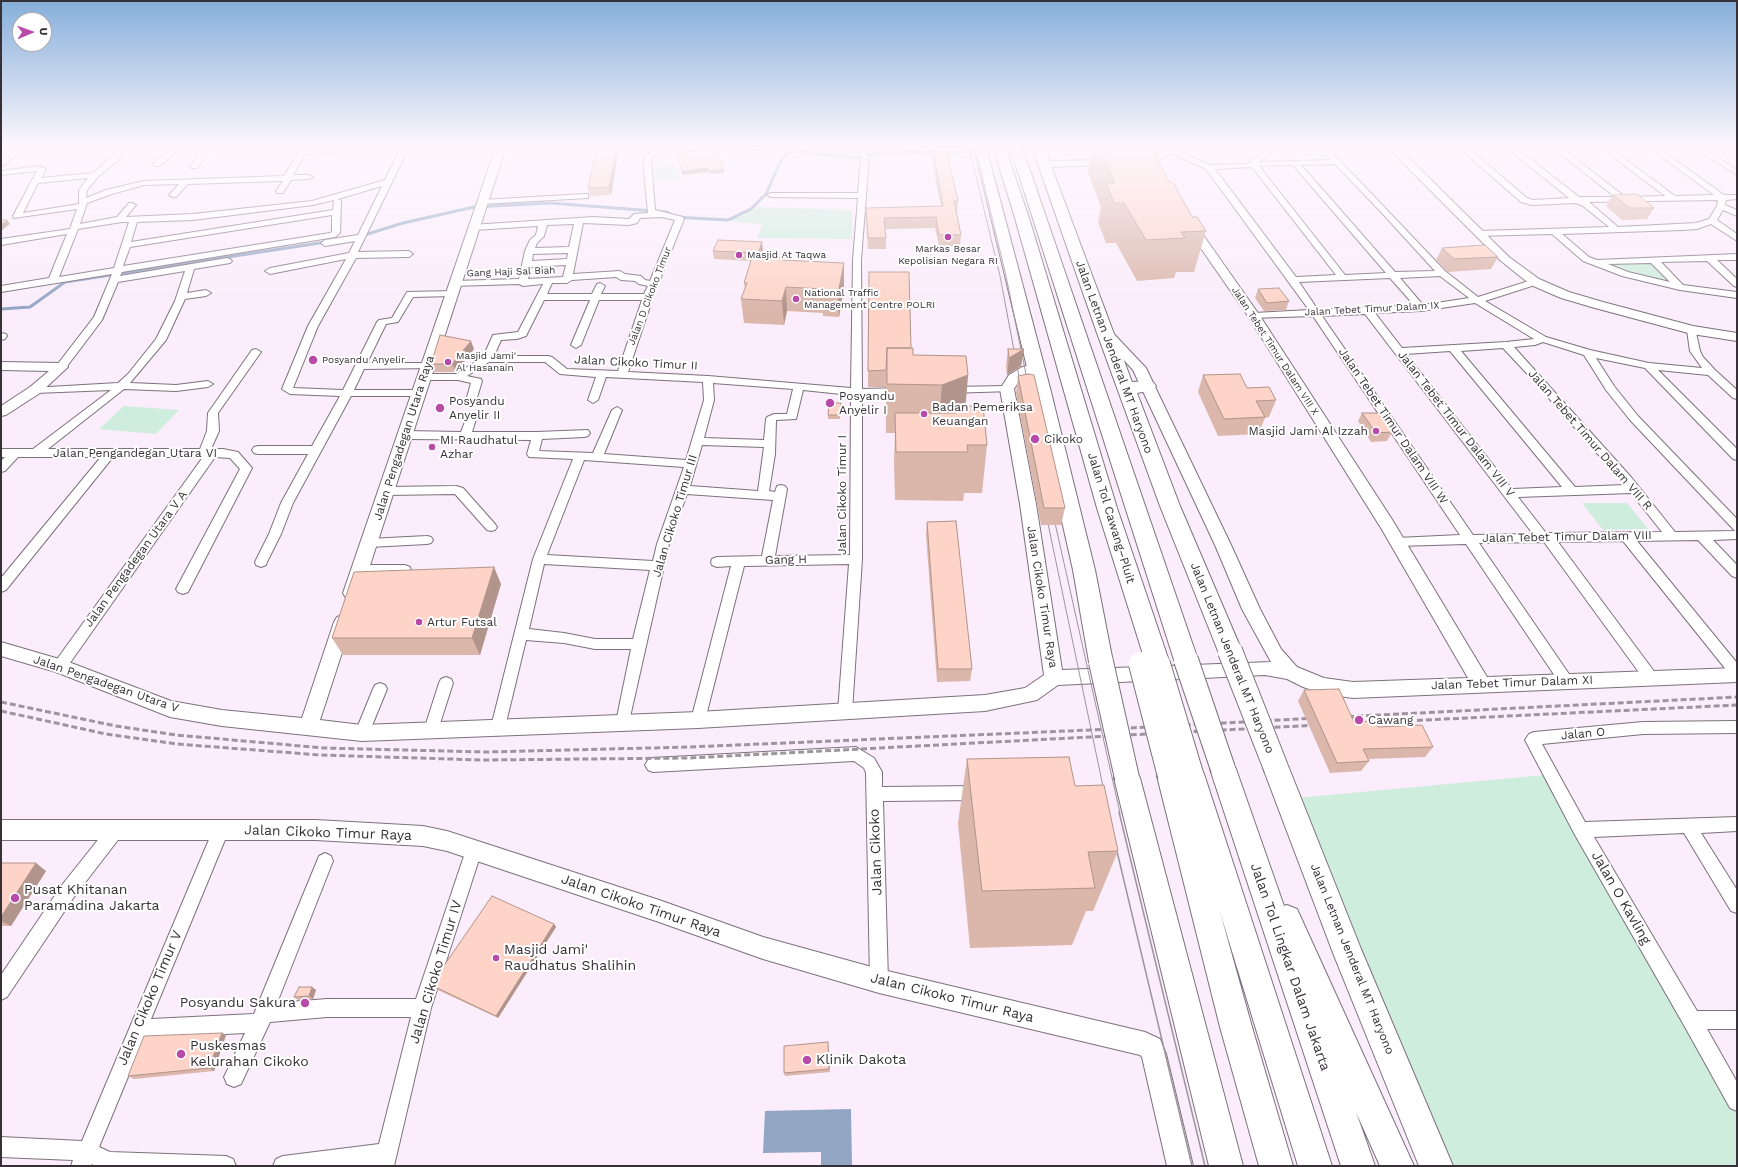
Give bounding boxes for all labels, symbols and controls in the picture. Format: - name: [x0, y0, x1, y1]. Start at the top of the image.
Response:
- north arrow: [12, 12, 52, 52]
- text: U: [37, 27, 50, 36]
- marker: Markas Besar Kepolisian Negara RI: [943, 232, 953, 242]
- place label: Markas Besar Kepolisian Negara RI: [898, 243, 998, 266]
- street label: Jalan D Cikoko Timur: [626, 245, 674, 347]
- place label: Masjid At Taqwa: [747, 249, 826, 261]
- marker: Masjid At Taqwa: [734, 250, 744, 260]
- street label: Jalan Letnan Jenderal MT Haryono: [1072, 258, 1156, 456]
- street label: Gang Haji Sal Biah: [466, 264, 556, 280]
- street label: Jalan Tebet Timur Dalam VIII X: [1229, 285, 1321, 417]
- place label: National Traffic Management Centre POLRI: [804, 287, 935, 310]
- marker: National Traffic Management Centre POLRI: [791, 294, 801, 304]
- street label: Jalan Tebet Timur Dalam IX: [1304, 299, 1440, 319]
- street label: Jalan Tebet Timur Dalam VIII W: [1335, 345, 1451, 507]
- street label: Jalan Tebet Timur Dalam VIII V: [1394, 348, 1518, 500]
- place label: Masjid Jami' Al Hasanain: [456, 350, 516, 374]
- street label: Jalan Cikoko Timur II: [574, 353, 698, 373]
- marker: Posyandu Anyelir: [307, 354, 319, 366]
- place label: Posyandu Anyelir: [322, 354, 405, 366]
- street label: Jalan Pengadegan Utara Raya: [371, 354, 437, 522]
- marker: Masjid Jami' Al Hasanain: [443, 357, 453, 367]
- street label: Jalan Tebet Timur Dalam VIII R: [1525, 367, 1655, 513]
- place label: Posyandu Anyelir I: [839, 389, 895, 417]
- place label: Posyandu Anyelir II: [449, 394, 505, 422]
- marker: Posyandu Anyelir I: [824, 397, 836, 409]
- place label: Badan Pemeriksa Keuangan: [932, 400, 1033, 428]
- marker: Posyandu Anyelir II: [434, 402, 446, 414]
- marker: Badan Pemeriksa Keuangan: [919, 409, 929, 419]
- place label: Masjid Jami Al Izzah: [1248, 424, 1368, 438]
- marker: Masjid Jami Al Izzah: [1371, 426, 1381, 436]
- place label: Cikoko: [1044, 432, 1083, 446]
- place label: MI Raudhatul Azhar: [440, 433, 518, 461]
- marker: Cikoko: [1029, 433, 1041, 445]
- street label: Jalan Cikoko Timur I: [835, 435, 849, 555]
- marker: MI Raudhatul Azhar: [427, 442, 437, 452]
- street label: Jalan Pengandegan Utara VI: [53, 446, 217, 460]
- street label: Jalan Tol Cawang–Pluit: [1084, 451, 1138, 585]
- street label: Jalan Cikoko Timur III: [650, 453, 700, 579]
- street label: Jalan Pengadegan Utara V A: [82, 488, 190, 630]
- street label: Jalan Cikoko Timur Raya: [1024, 525, 1060, 669]
- street label: Jalan Tebet Timur Dalam VIII: [1482, 528, 1652, 546]
- street label: Gang H: [765, 552, 807, 568]
- street label: Jalan Letnan Jenderal MT Haryono: [1187, 560, 1277, 756]
- place label: Artur Futsal: [427, 615, 497, 629]
- marker: Artur Futsal: [414, 617, 424, 627]
- street label: Jalan Pengadegan Utara V: [31, 652, 181, 716]
- street label: Jalan Tebet Timur Dalam XI: [1431, 673, 1593, 693]
- place label: Cawang: [1368, 713, 1413, 727]
- marker: Cawang: [1353, 714, 1365, 726]
- street label: Jalan O: [1560, 725, 1606, 743]
- street label: Jalan Cikoko: [866, 808, 886, 896]
- street label: Jalan Cikoko Timur Raya: [244, 822, 412, 844]
- street label: Jalan O Kavling: [1588, 849, 1654, 947]
- street label: Jalan Tol Lingkar Dalam Jakarta: [1246, 861, 1334, 1073]
- street label: Jalan Letnan Jenderal MT Haryono: [1307, 861, 1397, 1057]
- street label: Jalan Cikoko Timur Raya: [559, 871, 723, 941]
- place label: Pusat Khitanan Paramadina Jakarta: [24, 882, 159, 914]
- marker: Pusat Khitanan Paramadina Jakarta: [9, 892, 21, 904]
- street label: Jalan Cikoko Timur IV: [406, 898, 466, 1046]
- street label: Jalan Cikoko Timur V: [114, 928, 186, 1068]
- place label: Masjid Jami' Raudhatus Shalihin: [504, 942, 636, 974]
- marker: Masjid Jami' Raudhatus Shalihin: [491, 953, 501, 963]
- street label: Jalan Cikoko Timur Raya: [869, 970, 1035, 1026]
- place label: Posyandu Sakura: [180, 995, 296, 1011]
- marker: Posyandu Sakura: [299, 997, 311, 1009]
- place label: Puskesmas Kelurahan Cikoko: [190, 1038, 309, 1070]
- marker: Puskesmas Kelurahan Cikoko: [175, 1048, 187, 1060]
- place label: Klinik Dakota: [816, 1052, 906, 1068]
- marker: Klinik Dakota: [801, 1054, 813, 1066]

